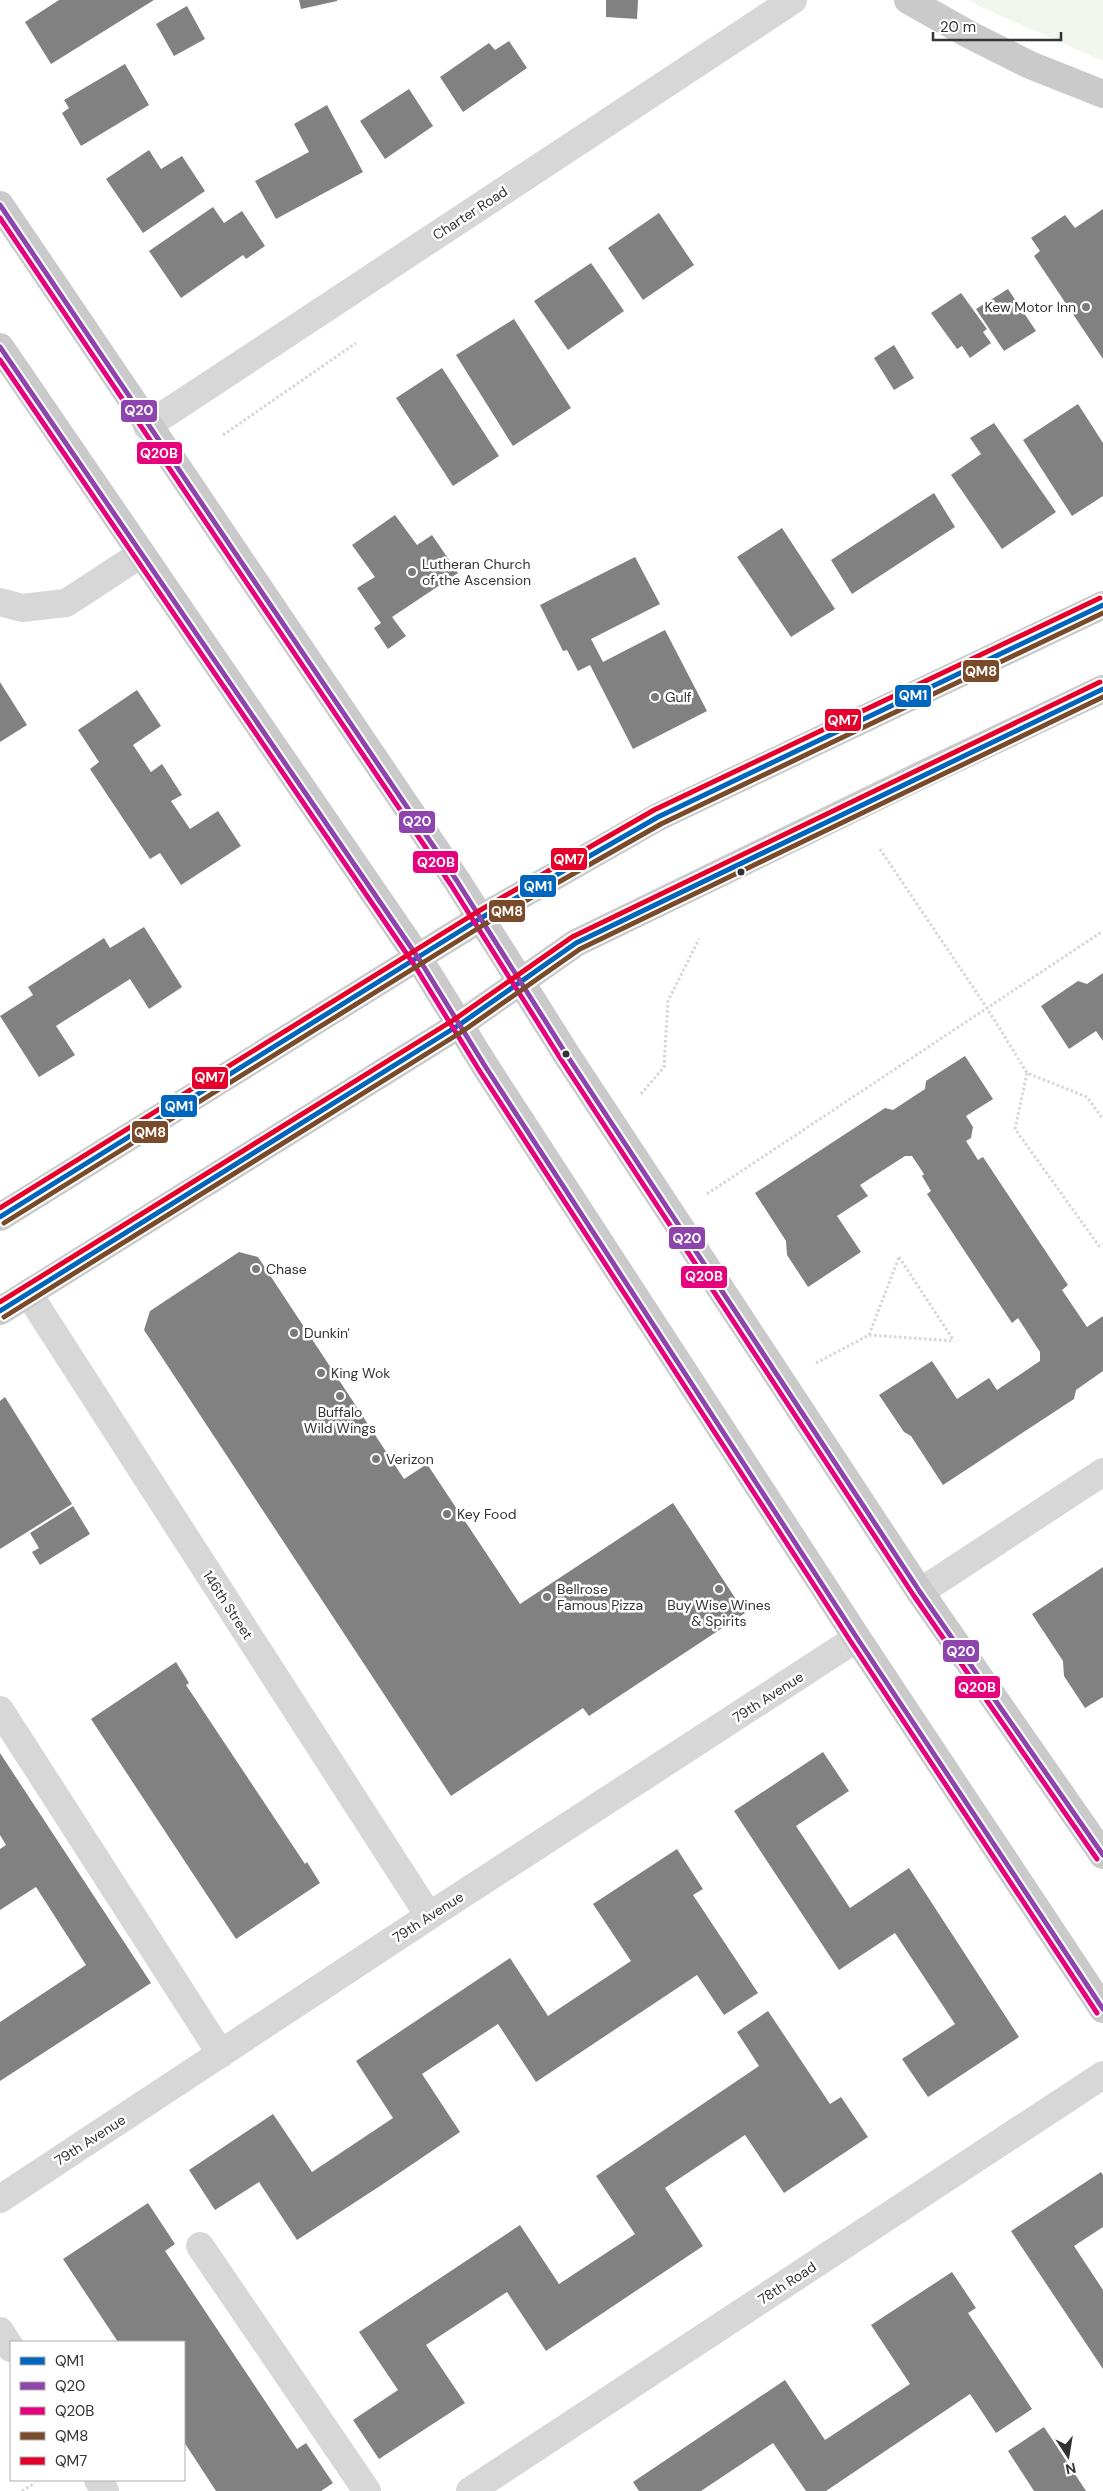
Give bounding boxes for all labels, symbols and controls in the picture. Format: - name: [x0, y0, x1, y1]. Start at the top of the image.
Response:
- scale bar: [933, 10, 1060, 42]
- text: 20 m: [940, 17, 976, 37]
- street label: Charter Road: [429, 182, 511, 244]
- place label: Kew Motor Inn: [985, 298, 1076, 316]
- marker: Kew Motor Inn: [1080, 301, 1092, 313]
- line badge: Q20: [120, 399, 158, 423]
- text: Q20: [125, 401, 154, 419]
- line badge: Q20B: [136, 441, 183, 465]
- text: Q20B: [140, 444, 178, 462]
- place label: Lutheran Church of the Ascension: [422, 555, 531, 589]
- marker: Lutheran Church of the Ascension: [406, 566, 418, 578]
- line badge: QM8: [962, 659, 1000, 683]
- text: QM8: [965, 662, 997, 680]
- line badge: QM1: [894, 684, 932, 708]
- text: QM1: [899, 686, 927, 704]
- place label: Gulf: [665, 688, 692, 706]
- marker: Gulf: [649, 691, 661, 703]
- line badge: QM7: [824, 708, 862, 732]
- text: QM7: [828, 711, 859, 729]
- line badge: Q20: [398, 810, 436, 834]
- text: Q20: [403, 812, 432, 830]
- line badge: QM7: [550, 847, 588, 871]
- line badge: Q20B: [412, 850, 459, 874]
- text: QM7: [554, 850, 585, 868]
- text: Q20B: [417, 853, 455, 871]
- unlabelled marker: [736, 867, 746, 877]
- line badge: QM1: [519, 874, 557, 898]
- text: QM1: [524, 877, 552, 895]
- line badge: QM8: [488, 899, 526, 923]
- text: QM8: [491, 902, 523, 920]
- unlabelled marker: [561, 1049, 571, 1059]
- line badge: QM7: [191, 1066, 229, 1090]
- text: QM7: [195, 1068, 226, 1086]
- line badge: QM1: [160, 1094, 198, 1118]
- text: QM1: [165, 1097, 193, 1115]
- line badge: QM8: [131, 1120, 169, 1144]
- text: QM8: [134, 1123, 166, 1141]
- line badge: Q20: [668, 1226, 706, 1250]
- text: Q20: [673, 1229, 702, 1247]
- place label: Chase: [266, 1260, 307, 1278]
- marker: Chase: [250, 1263, 262, 1275]
- line badge: Q20B: [680, 1265, 728, 1289]
- text: Q20B: [685, 1267, 723, 1285]
- place label: Dunkin': [304, 1324, 350, 1342]
- marker: Dunkin': [288, 1327, 300, 1339]
- place label: King Wok: [331, 1364, 390, 1382]
- marker: King Wok: [315, 1367, 327, 1379]
- marker: Buffalo Wild Wings: [334, 1390, 346, 1402]
- place label: Buffalo Wild Wings: [304, 1403, 376, 1437]
- place label: Verizon: [386, 1450, 434, 1468]
- marker: Verizon: [370, 1453, 382, 1465]
- place label: Key Food: [457, 1505, 516, 1523]
- marker: Key Food: [441, 1508, 453, 1520]
- street label: 146th Street: [199, 1567, 257, 1643]
- place label: Bellrose Famous Pizza: [557, 1580, 643, 1614]
- marker: Buy Wise Wines & Spirits: [713, 1583, 725, 1595]
- marker: Bellrose Famous Pizza: [541, 1591, 553, 1603]
- place label: Buy Wise Wines & Spirits: [667, 1596, 771, 1630]
- line badge: Q20: [942, 1639, 980, 1663]
- text: Q20: [947, 1642, 976, 1660]
- street label: 79th Avenue: [729, 1667, 807, 1727]
- line badge: Q20B: [954, 1675, 1001, 1699]
- text: Q20B: [958, 1678, 996, 1696]
- street label: 79th Avenue: [389, 1887, 467, 1947]
- street label: 79th Avenue: [51, 2110, 129, 2170]
- street label: 78th Road: [755, 2258, 819, 2308]
- legend: [10, 2341, 185, 2481]
- text: QM1: [55, 2351, 84, 2371]
- text: Q20: [55, 2376, 85, 2396]
- text: Q20B: [55, 2401, 94, 2421]
- text: QM8: [55, 2426, 88, 2446]
- north arrow: [1043, 2431, 1093, 2481]
- text: QM7: [55, 2451, 87, 2471]
- text: N: [1064, 2459, 1078, 2479]

